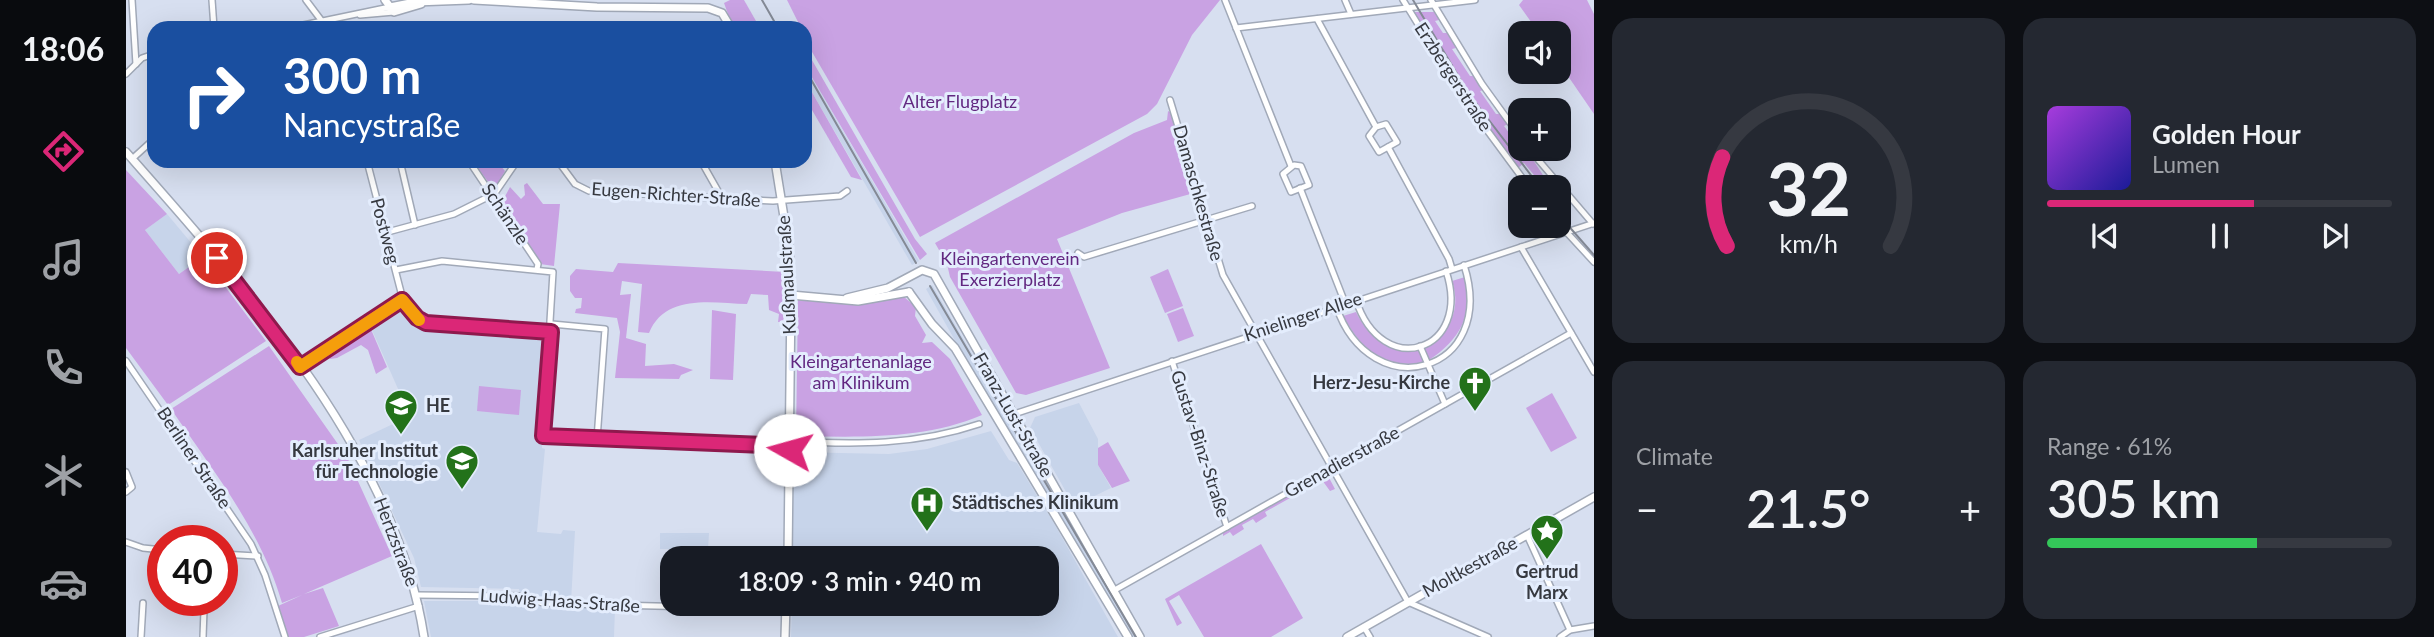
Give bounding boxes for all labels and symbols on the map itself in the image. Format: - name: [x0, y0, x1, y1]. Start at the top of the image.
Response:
- street label: Erzbergerstraße: [1410, 18, 1497, 135]
- park label: Alter Flugplatz: [903, 90, 1017, 112]
- street label: Damaschkestraße: [1169, 122, 1229, 263]
- street label: Eugen-Richter-Straße: [591, 177, 761, 211]
- street label: Schänzle: [477, 179, 534, 248]
- street label: Postweg: [367, 195, 405, 266]
- street label: Kußmaulstraße: [772, 215, 800, 335]
- pin: [187, 228, 247, 288]
- park label: Kleingartenverein Exerzierplatz: [940, 247, 1080, 290]
- street label: Knielinger Allee: [1241, 287, 1365, 346]
- street label: Franz-Lust-Straße: [969, 348, 1058, 481]
- park label: Kleingartenanlage am Klinikum: [790, 350, 932, 393]
- church icon: Herz-Jesu-Kirche: [1456, 364, 1494, 413]
- street label: Gustav-Binz-Straße: [1167, 367, 1235, 520]
- place label: Herz-Jesu-Kirche: [1312, 371, 1450, 393]
- school or university icon: HE: [382, 387, 420, 436]
- place label: HE: [426, 394, 450, 416]
- street label: Berliner Straße: [153, 403, 237, 512]
- position arrow: [753, 413, 827, 487]
- street label: Grenadierstraße: [1280, 421, 1403, 502]
- place label: Karlsruher Institut für Technologie: [292, 439, 438, 482]
- school or university icon: Karlsruher Institut für Technologie: [443, 442, 481, 491]
- hospital icon: Städtisches Klinikum: [908, 484, 946, 533]
- place label: Städtisches Klinikum: [952, 491, 1119, 513]
- street label: Hertzstraße: [370, 494, 424, 589]
- place icon: Gertrud Marx: [1528, 512, 1566, 561]
- speed limit sign: 40: [147, 525, 238, 616]
- street label: Moltkestraße: [1418, 531, 1521, 601]
- place label: Gertrud Marx: [1515, 560, 1579, 603]
- street label: Ludwig-Haas-Straße: [479, 583, 641, 617]

